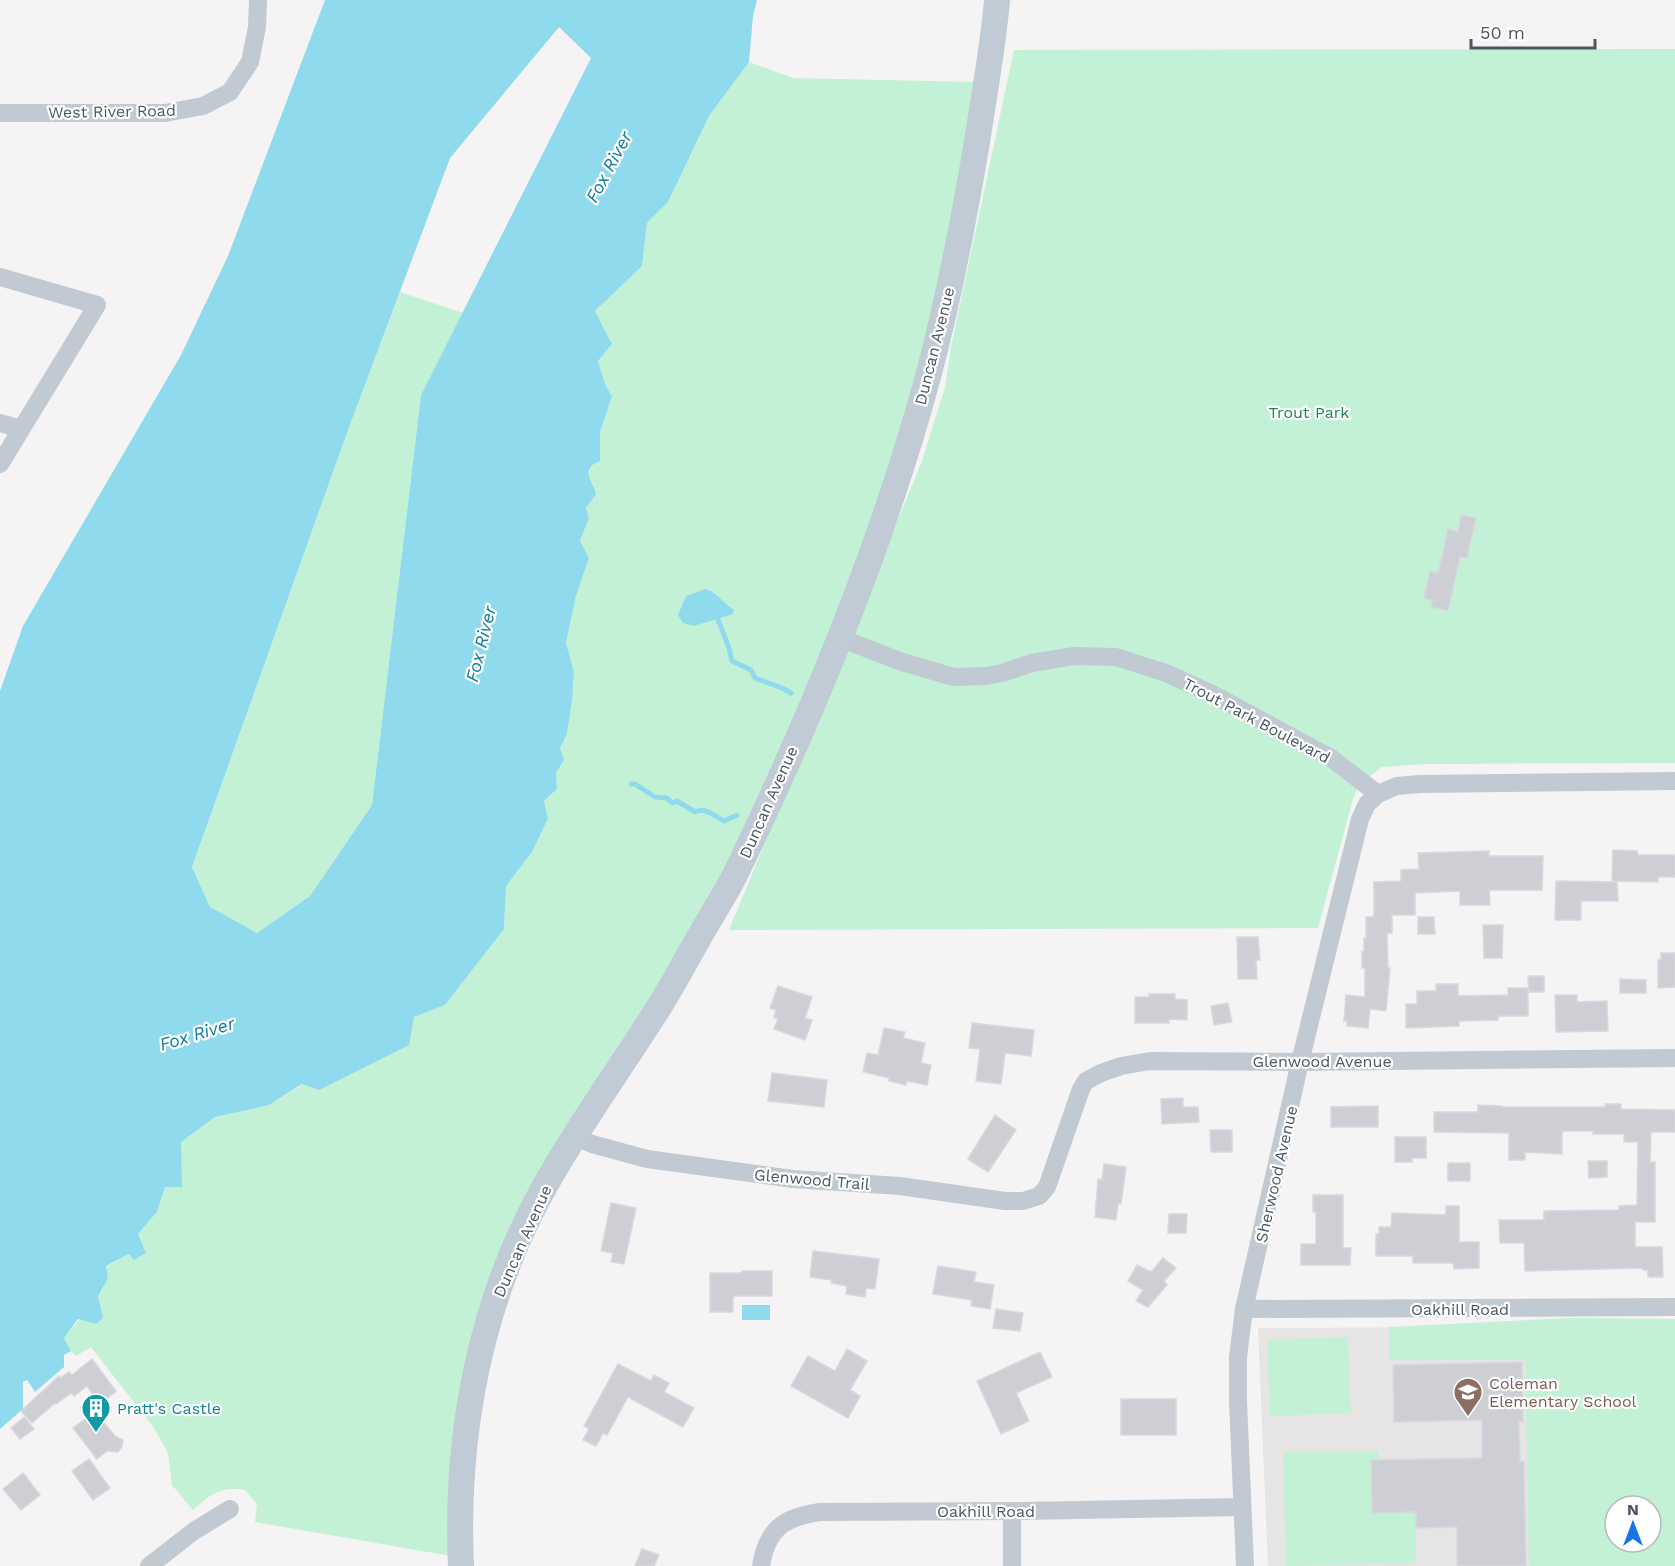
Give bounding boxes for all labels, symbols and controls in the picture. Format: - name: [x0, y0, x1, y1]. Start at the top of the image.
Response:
- scale bar: [1471, 12, 1596, 50]
- text: 50 m: [1480, 22, 1525, 43]
- street label: West River Road: [48, 101, 176, 122]
- water label: Fox River: [581, 127, 637, 206]
- street label: Duncan Avenue: [911, 285, 958, 407]
- park label: Trout Park: [1269, 403, 1349, 422]
- water label: Fox River: [461, 603, 500, 684]
- street label: Trout Park Boulevard: [1180, 674, 1333, 767]
- street label: Duncan Avenue: [735, 743, 802, 861]
- water label: Fox River: [157, 1012, 238, 1055]
- street label: Glenwood Avenue: [1252, 1052, 1392, 1071]
- street label: Sherwood Avenue: [1252, 1104, 1301, 1244]
- street label: Glenwood Trail: [753, 1165, 871, 1194]
- street label: Duncan Avenue: [489, 1182, 556, 1300]
- street label: Oakhill Road: [1411, 1300, 1509, 1319]
- place label: Coleman Elementary School: [1489, 1374, 1637, 1411]
- school or university icon: Coleman Elementary School: [1452, 1376, 1484, 1418]
- building icon: Pratt's Castle: [80, 1392, 112, 1434]
- place label: Pratt's Castle: [117, 1399, 221, 1418]
- north arrow: [1603, 1494, 1663, 1554]
- text: N: [1627, 1500, 1639, 1519]
- street label: Oakhill Road: [937, 1502, 1035, 1521]

